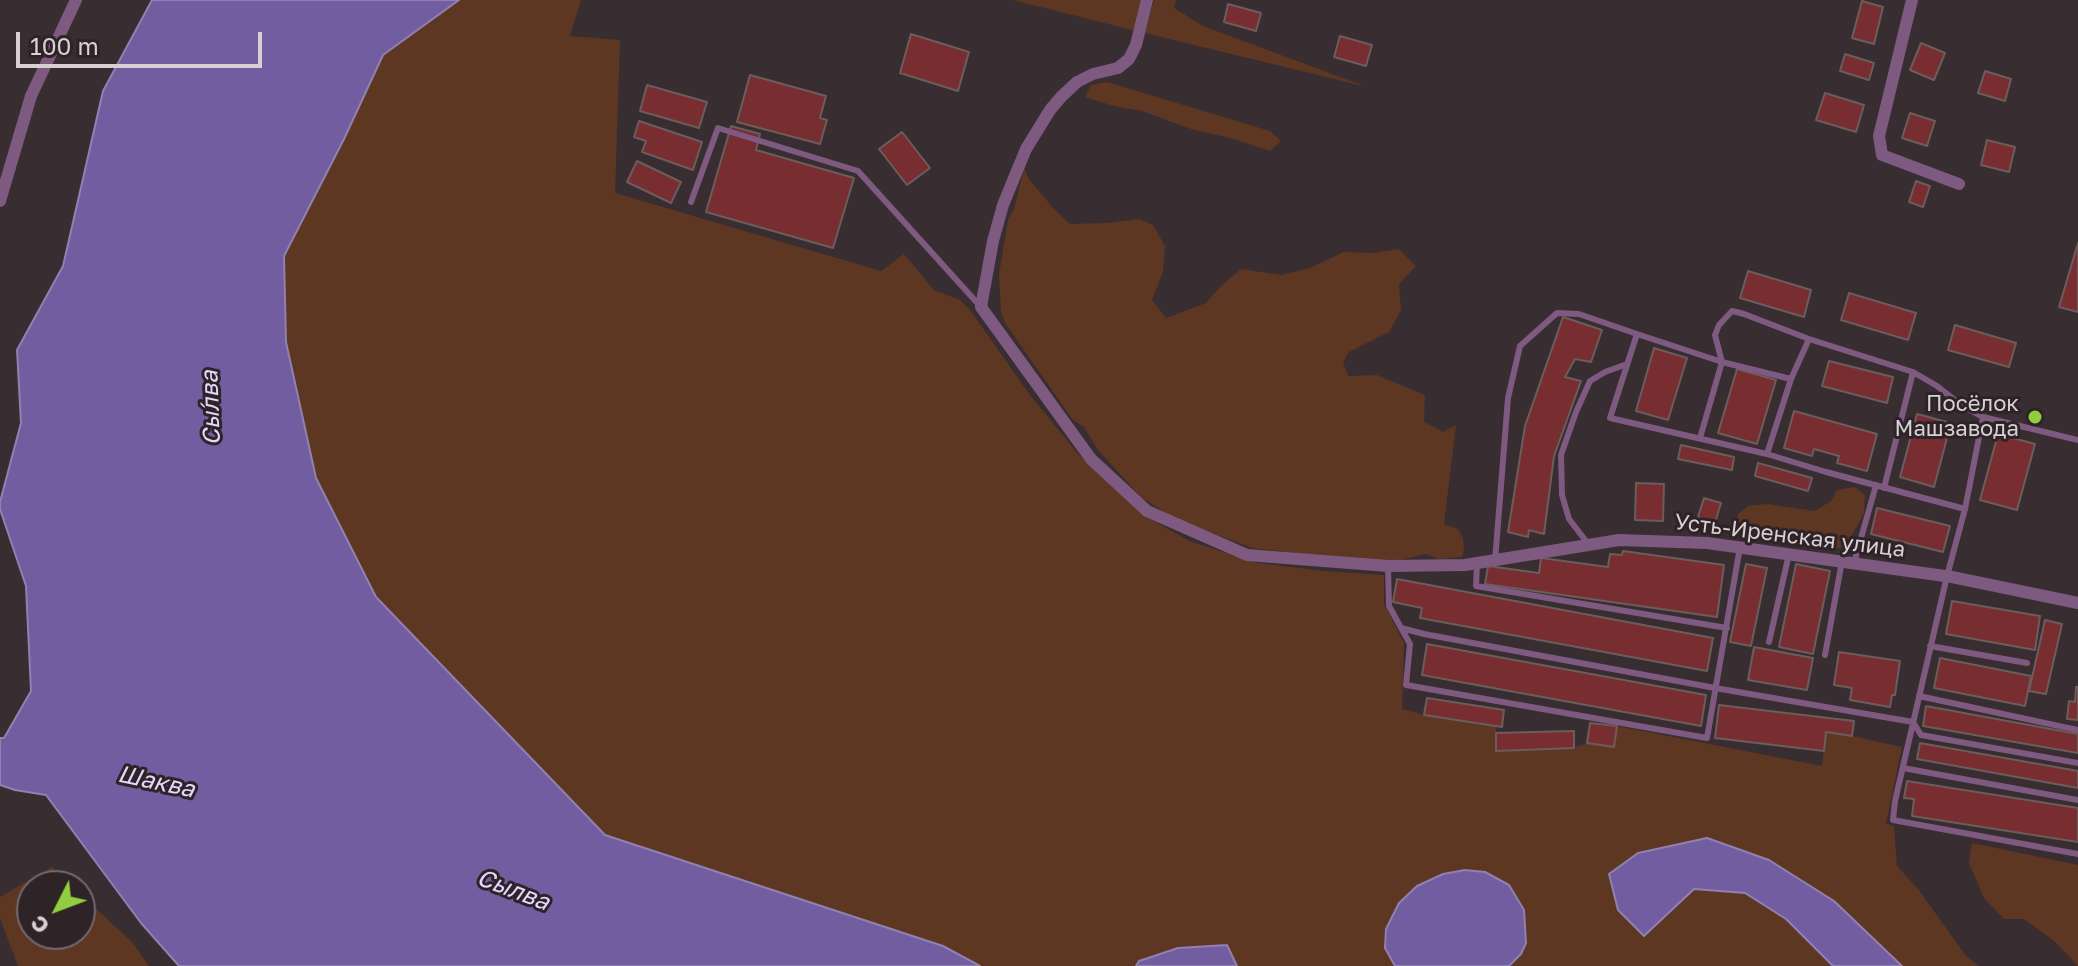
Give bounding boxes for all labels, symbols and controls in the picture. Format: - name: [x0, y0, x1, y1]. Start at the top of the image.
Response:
- scale bar: [20, 16, 266, 66]
- text: 100 m: [30, 31, 99, 60]
- water label: Сы́лва: [195, 370, 227, 446]
- place label: Посёлок Машзавода: [1894, 391, 2019, 442]
- marker: Посёлок Машзавода: [2026, 408, 2044, 426]
- street label: Усть-Иренская улица: [1673, 509, 1907, 563]
- water label: Шаква: [115, 760, 197, 804]
- water label: Сылва: [473, 863, 553, 917]
- north arrow: [16, 870, 96, 950]
- text: С: [24, 910, 55, 940]

